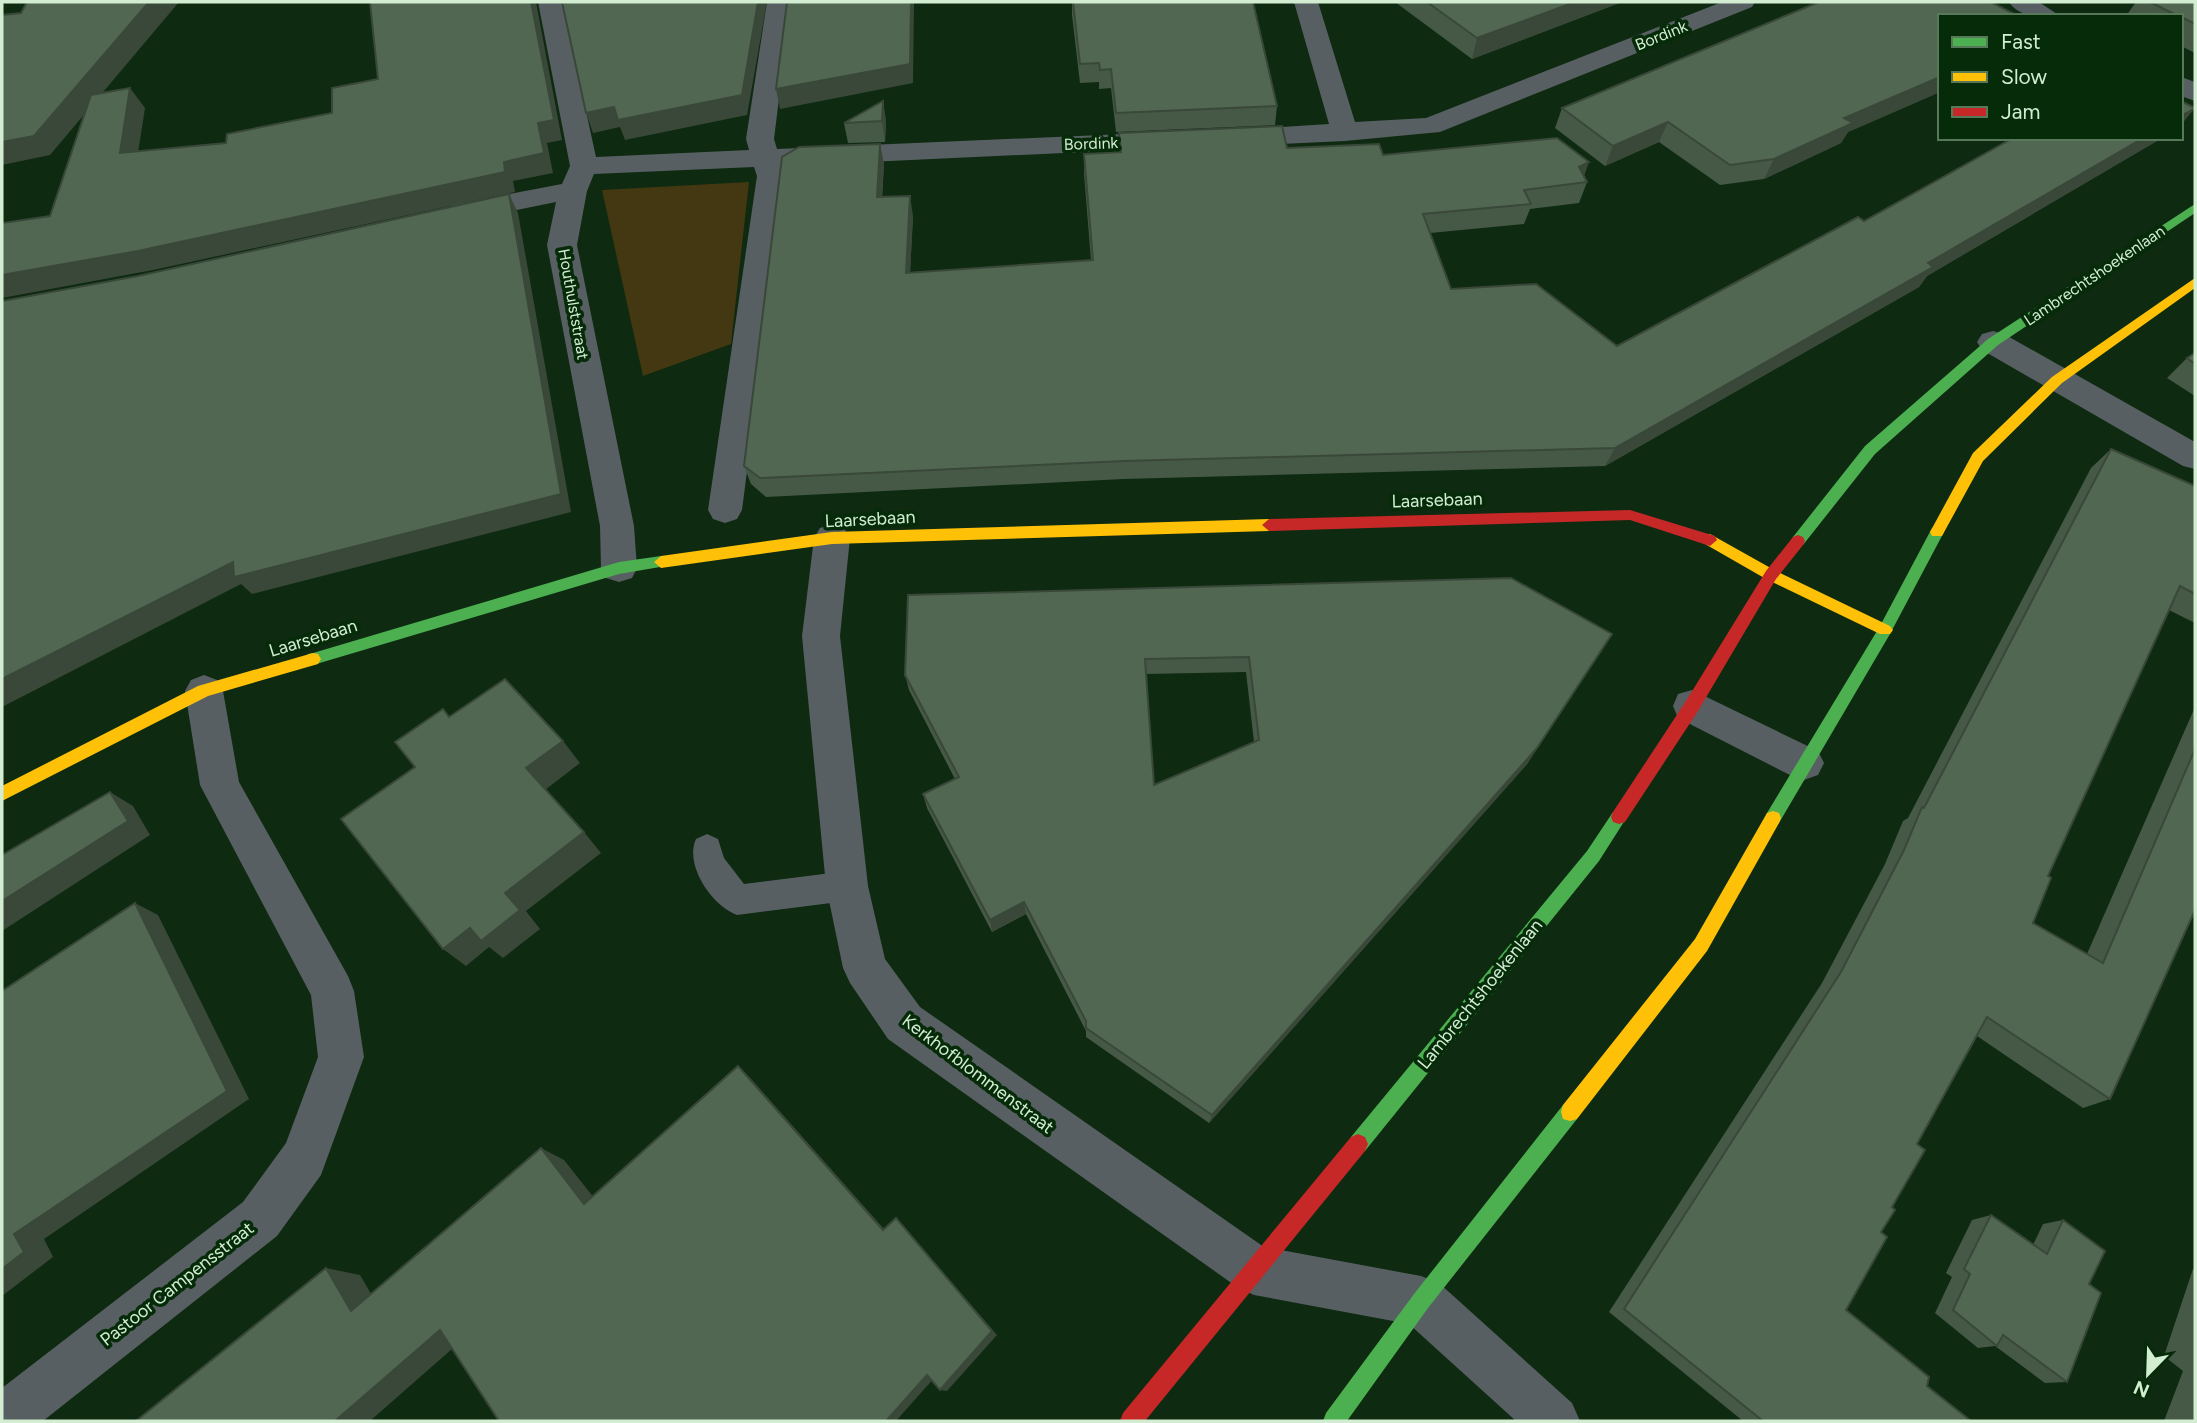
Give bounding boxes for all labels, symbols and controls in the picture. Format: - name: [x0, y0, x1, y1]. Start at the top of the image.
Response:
- legend: [1938, 14, 2183, 140]
- street label: Bordink: [1632, 16, 1690, 54]
- text: Fast: [2001, 29, 2041, 54]
- text: Slow: [2001, 64, 2047, 89]
- text: Jam: [2001, 99, 2040, 124]
- street label: Bordink: [1064, 133, 1119, 154]
- street label: Lambrechtshoekenlaan: [2020, 221, 2168, 330]
- street label: Houthulststraat: [554, 247, 593, 361]
- street label: Laarsebaan: [1391, 487, 1483, 513]
- street label: Laarsebaan: [824, 506, 916, 532]
- street label: Laarsebaan: [266, 614, 360, 662]
- street label: Lambrechtshoekenlaan: [1413, 915, 1547, 1073]
- street label: Kerkhofblommenstraat: [898, 1010, 1058, 1138]
- street label: Pastoor Campensstraat: [96, 1217, 258, 1351]
- north arrow: [2113, 1339, 2183, 1409]
- text: N: [2130, 1376, 2153, 1403]

